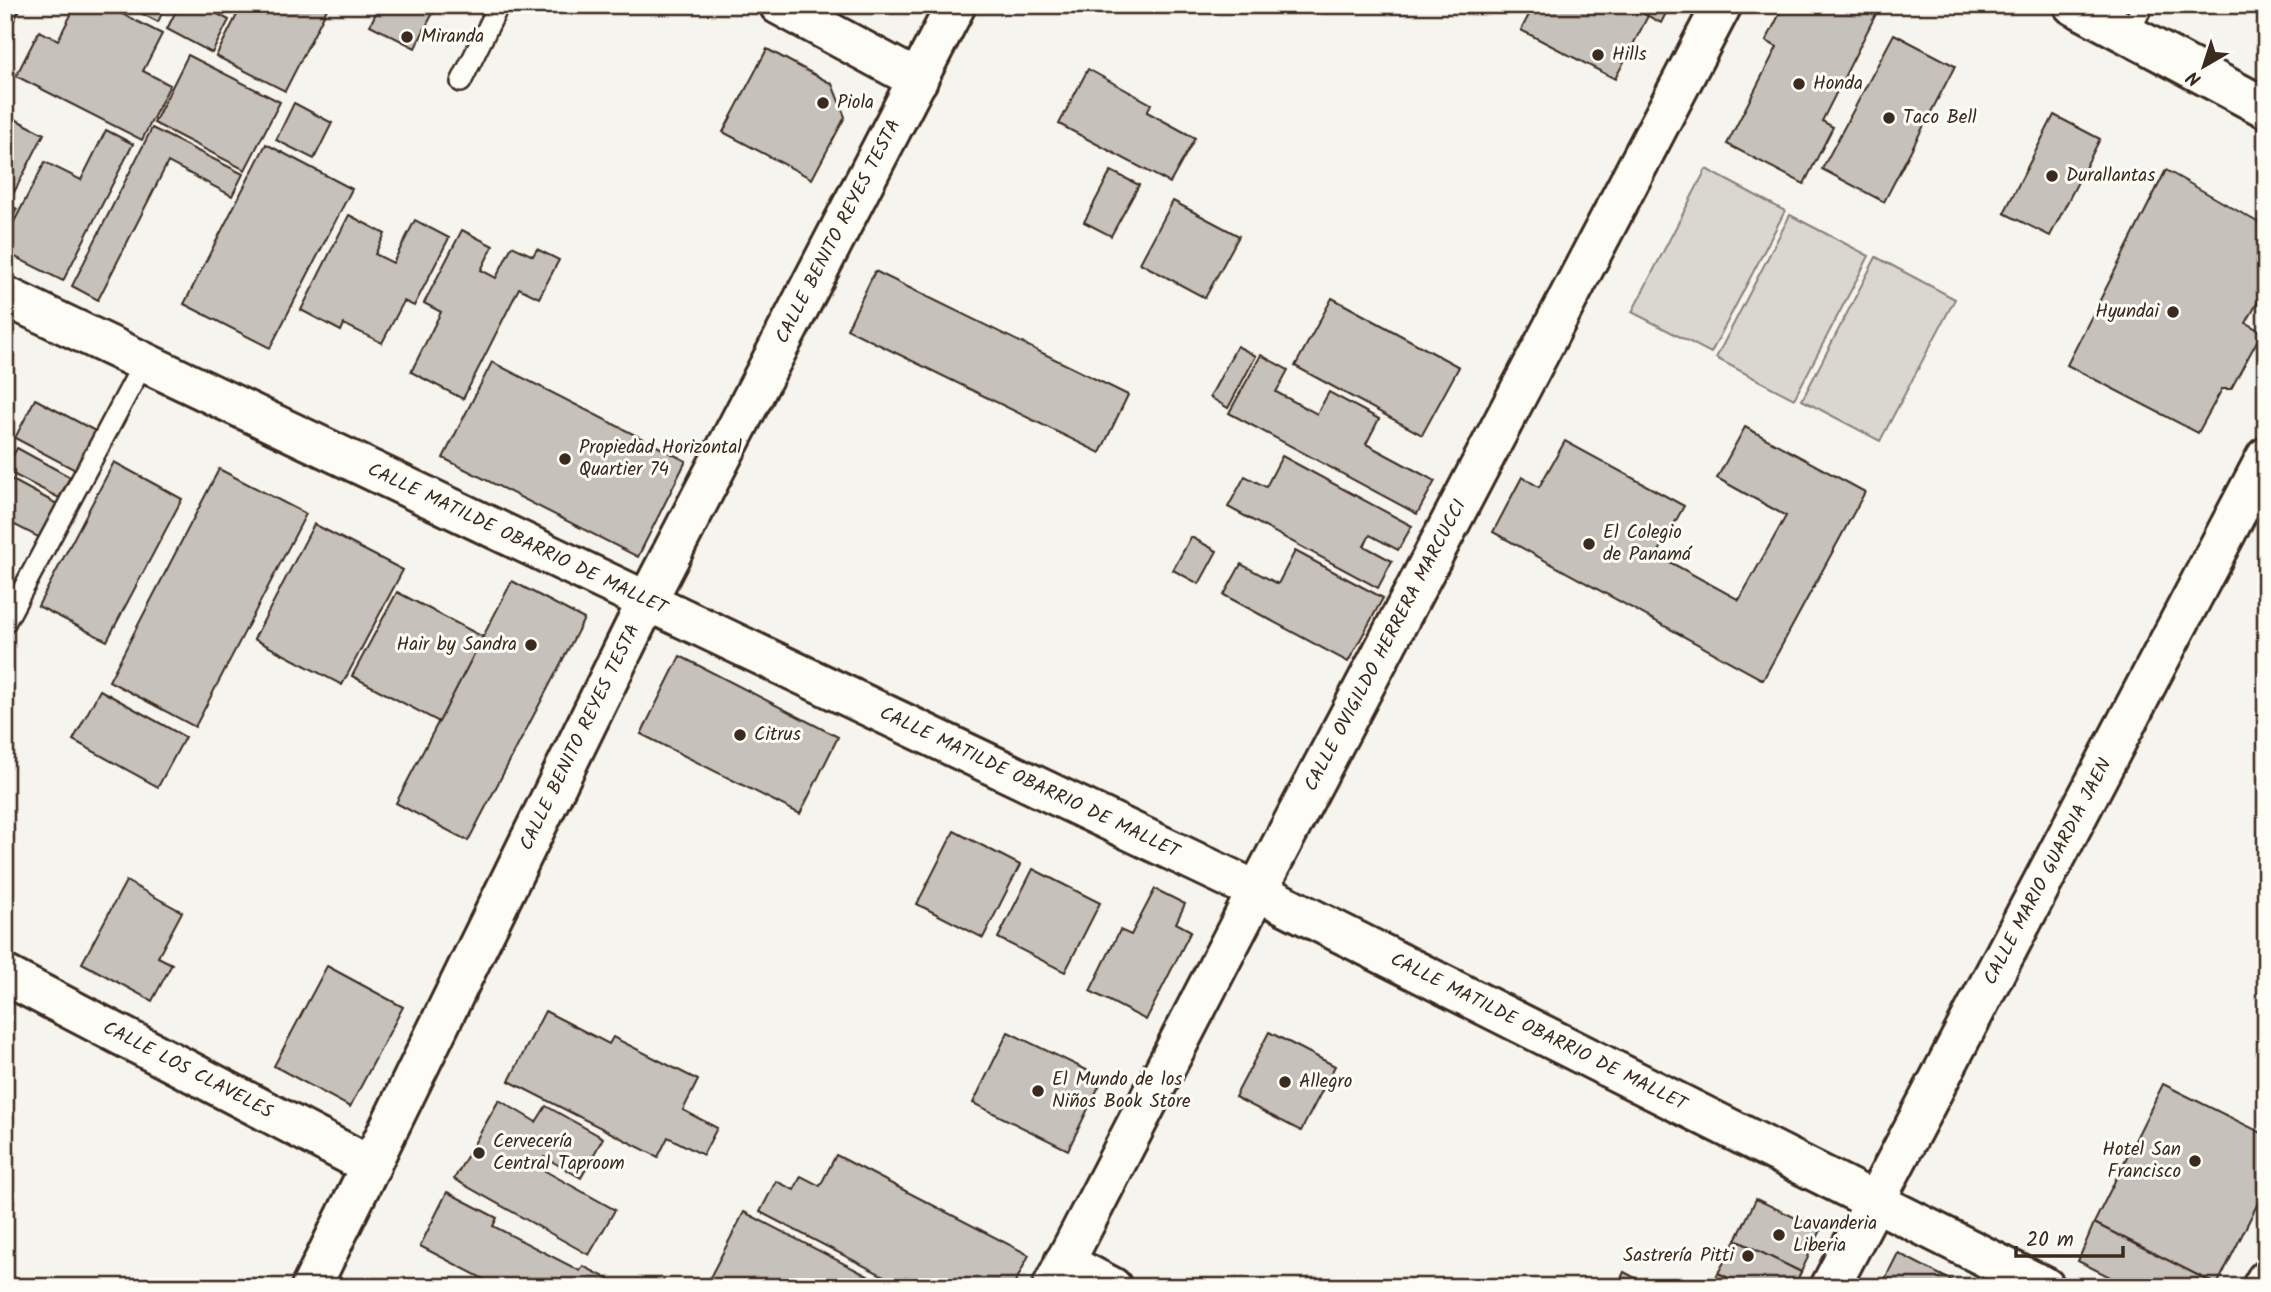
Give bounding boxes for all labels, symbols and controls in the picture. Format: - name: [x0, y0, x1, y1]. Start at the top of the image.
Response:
- place label: Miranda: [421, 22, 484, 52]
- marker: Miranda: [399, 29, 415, 45]
- north arrow: [2170, 32, 2240, 102]
- place label: Hills: [1612, 40, 1647, 70]
- marker: Hills: [1590, 47, 1606, 63]
- text: N: [2180, 62, 2209, 93]
- place label: Honda: [1813, 69, 1863, 99]
- marker: Honda: [1791, 76, 1807, 92]
- place label: Piola: [837, 88, 874, 118]
- marker: Piola: [815, 95, 831, 111]
- place label: Taco Bell: [1903, 103, 1977, 133]
- marker: Taco Bell: [1881, 110, 1897, 126]
- street label: CALLE BENITO REYES TESTA: [768, 114, 909, 349]
- place label: Durallantas: [2066, 161, 2155, 191]
- marker: Durallantas: [2044, 168, 2060, 184]
- place label: Hyundai: [2095, 297, 2160, 327]
- marker: Hyundai: [2165, 304, 2181, 320]
- place label: Propiedad Horizontal Quartier 74: [579, 433, 742, 485]
- marker: Propiedad Horizontal Quartier 74: [557, 451, 573, 467]
- street label: CALLE MATILDE OBARRIO DE MALLET: [362, 455, 674, 624]
- street label: CALLE OVIGILDO HERRERA MARCUCCI: [1297, 494, 1475, 797]
- place label: El Colegio de Panamá: [1603, 518, 1693, 570]
- marker: El Colegio de Panamá: [1581, 536, 1597, 552]
- street label: CALLE BENITO REYES TESTA: [512, 619, 648, 856]
- place label: Hair by Sandra: [397, 630, 517, 660]
- marker: Hair by Sandra: [523, 637, 539, 653]
- street label: CALLE MATILDE OBARRIO DE MALLET: [874, 699, 1186, 868]
- place label: Citrus: [754, 720, 801, 750]
- marker: Citrus: [732, 727, 748, 743]
- street label: CALLE MARIO GUARDIA JAEN: [1976, 753, 2120, 991]
- street label: CALLE MATILDE OBARRIO DE MALLET: [1385, 945, 1694, 1120]
- street label: CALLE LOS CLAVELES: [97, 1013, 278, 1127]
- place label: El Mundo de los Niños Book Store: [1052, 1065, 1191, 1117]
- place label: Allegro: [1299, 1067, 1352, 1097]
- marker: Allegro: [1277, 1074, 1293, 1090]
- marker: El Mundo de los Niños Book Store: [1030, 1083, 1046, 1099]
- place label: Cervecería Central Taproom: [493, 1127, 625, 1179]
- place label: Hotel San Francisco: [2102, 1135, 2181, 1187]
- marker: Cervecería Central Taproom: [471, 1145, 487, 1161]
- marker: Hotel San Francisco: [2187, 1153, 2203, 1169]
- place label: Lavanderia Liberia: [1793, 1209, 1877, 1261]
- scale bar: [2016, 1215, 2122, 1259]
- text: 20 m: [2026, 1224, 2074, 1257]
- marker: Lavanderia Liberia: [1771, 1227, 1787, 1243]
- place label: Sastrería Pitti: [1623, 1241, 1735, 1271]
- marker: Sastrería Pitti: [1740, 1248, 1756, 1264]

